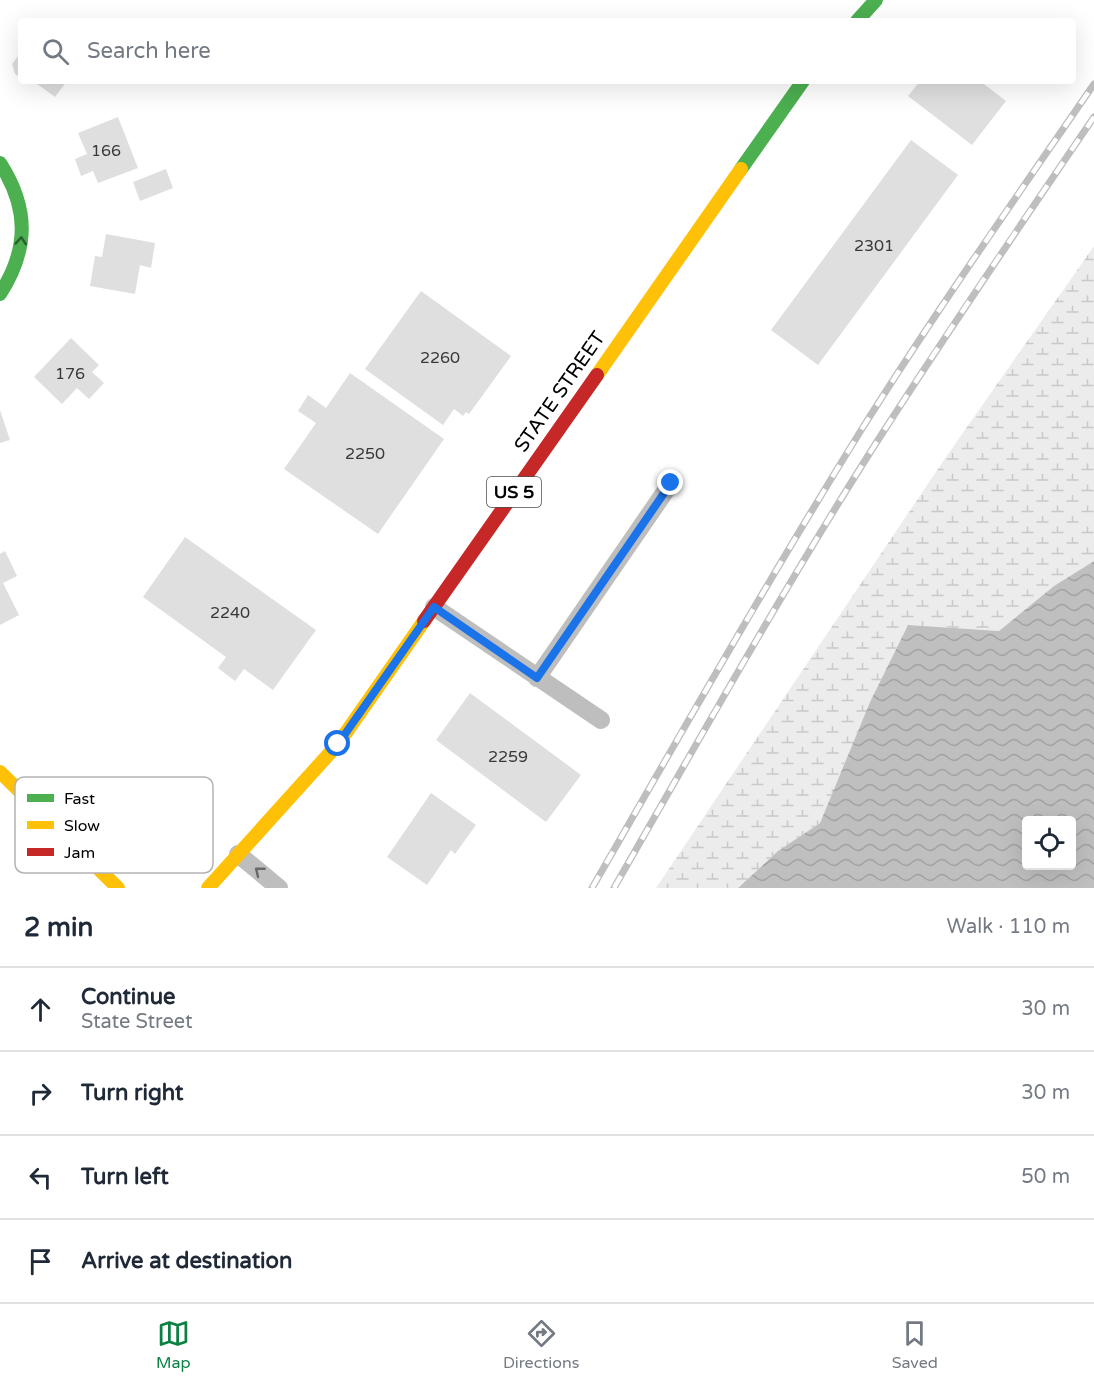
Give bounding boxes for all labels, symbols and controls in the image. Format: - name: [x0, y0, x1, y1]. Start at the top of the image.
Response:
- search box: [18, 18, 1076, 84]
- icon: search: [39, 35, 72, 68]
- text: Search here: [87, 38, 211, 64]
- house number: 166: [91, 141, 121, 161]
- one-way arrow: [14, 236, 27, 246]
- house number: 2301: [854, 236, 894, 256]
- street label: STATE STREET: [509, 327, 611, 457]
- house number: 2260: [420, 348, 460, 368]
- house number: 176: [55, 364, 85, 384]
- house number: 2250: [345, 444, 385, 464]
- route end: [657, 469, 683, 495]
- road number: US 5: [487, 477, 541, 507]
- house number: 2240: [210, 603, 250, 623]
- route start: [324, 730, 350, 756]
- house number: 2259: [488, 747, 528, 767]
- legend: [15, 777, 213, 873]
- text: Fast: [64, 789, 95, 809]
- text: Slow: [64, 816, 100, 836]
- map controls: [1022, 816, 1076, 870]
- button: locate: [1022, 816, 1076, 870]
- text: Jam: [64, 843, 95, 863]
- one-way arrow: [255, 868, 266, 879]
- text: 2 min: [24, 912, 93, 943]
- text: Walk · 110 m: [947, 915, 1070, 939]
- text: Continue: [81, 984, 176, 1010]
- icon: ahead: [24, 993, 57, 1026]
- text: 30 m: [1021, 997, 1070, 1021]
- text: State Street: [81, 1010, 193, 1034]
- icon: right: [24, 1077, 57, 1110]
- text: Turn right: [81, 1080, 183, 1106]
- text: 30 m: [1021, 1081, 1070, 1105]
- icon: left: [24, 1161, 57, 1194]
- text: Turn left: [81, 1164, 169, 1190]
- text: 50 m: [1021, 1165, 1070, 1189]
- icon: arrive: [24, 1245, 57, 1278]
- text: Arrive at destination: [81, 1248, 292, 1274]
- tab: Map: [156, 1317, 191, 1373]
- tab: Directions: [503, 1317, 579, 1373]
- tab: Saved: [892, 1317, 938, 1373]

